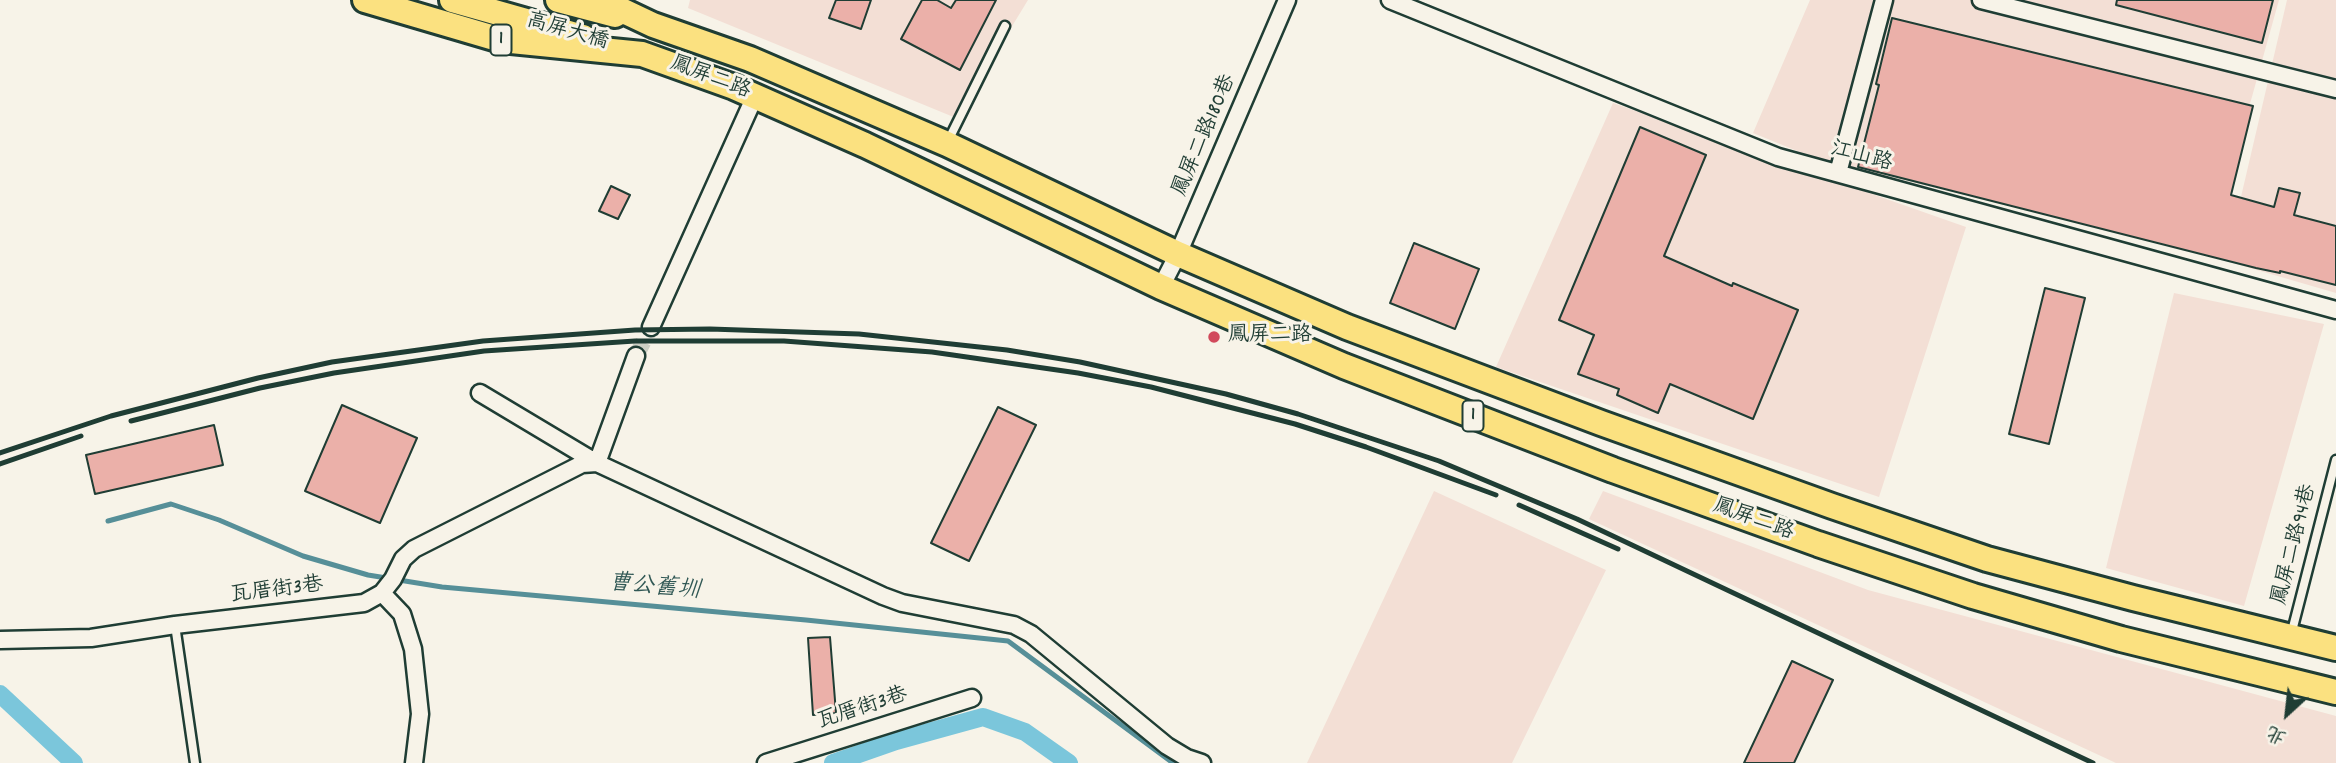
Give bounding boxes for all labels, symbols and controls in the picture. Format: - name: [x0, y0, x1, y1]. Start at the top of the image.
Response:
- street label: 高屏大橋: [523, 9, 611, 57]
- road number: 1: [490, 24, 512, 56]
- street label: 鳳屏二路: [666, 52, 754, 106]
- street label: 鳳屏二路180巷: [1169, 71, 1243, 201]
- street label: 江山路: [1827, 138, 1895, 178]
- place label: 鳳屏二路: [1228, 324, 1312, 350]
- marker: 鳳屏二路: [1206, 329, 1222, 345]
- road number: 1: [1462, 400, 1484, 432]
- street label: 鳳屏二路94巷: [2269, 482, 2323, 608]
- street label: 鳳屏二路: [1709, 495, 1797, 547]
- water label: 曹公舊圳: [607, 571, 701, 607]
- street label: 瓦厝街3巷: [229, 574, 325, 610]
- north arrow: [2252, 679, 2322, 749]
- street label: 瓦厝街3巷: [815, 684, 911, 736]
- text: 北: [2263, 717, 2292, 750]

